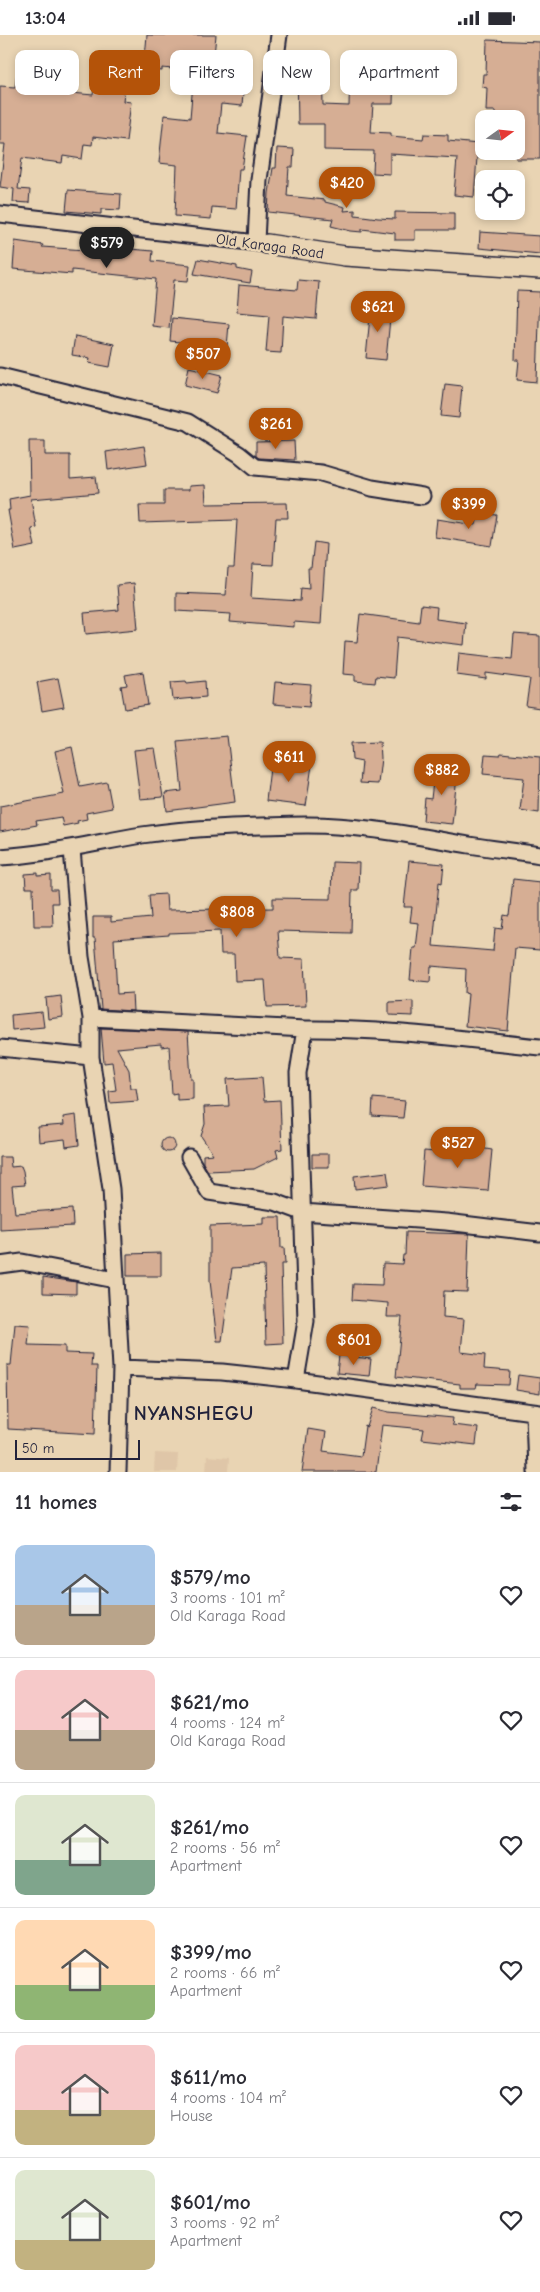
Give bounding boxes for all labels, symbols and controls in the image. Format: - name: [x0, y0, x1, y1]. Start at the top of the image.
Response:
- text: 13:04: [25, 7, 66, 29]
- chip: Buy: [15, 50, 79, 95]
- chip: Rent: [89, 50, 160, 95]
- chip: Filters: [170, 50, 253, 95]
- chip: New: [263, 50, 330, 95]
- chip: Apartment: [340, 50, 457, 95]
- north arrow: [475, 110, 525, 160]
- map controls: [475, 110, 525, 220]
- pin: $420: [317, 167, 377, 209]
- button: locate: [475, 170, 525, 220]
- text: $420: [330, 174, 364, 192]
- pin: $579: [77, 227, 137, 269]
- street label: Old Karaga Road: [215, 230, 325, 262]
- text: $579: [90, 234, 124, 252]
- pin: $621: [348, 291, 408, 333]
- text: $621: [362, 298, 394, 316]
- pin: $507: [173, 337, 233, 380]
- text: $507: [186, 345, 220, 363]
- pin: $261: [246, 407, 306, 450]
- text: $261: [260, 415, 292, 433]
- pin: $399: [439, 487, 499, 530]
- text: $399: [452, 495, 486, 513]
- pin: $611: [259, 741, 319, 783]
- text: $611: [274, 748, 304, 766]
- pin: $882: [412, 753, 472, 796]
- text: $882: [425, 761, 459, 779]
- pin: $808: [207, 895, 267, 938]
- text: $808: [219, 903, 255, 921]
- pin: $527: [428, 1127, 488, 1169]
- text: $527: [441, 1134, 475, 1152]
- pin: $601: [324, 1323, 384, 1366]
- text: $601: [337, 1331, 371, 1349]
- district label: NYANSHEGU: [134, 1402, 254, 1425]
- scale bar: [15, 1437, 140, 1460]
- text: 50 m: [22, 1440, 54, 1457]
- icon: filters: [497, 1488, 525, 1516]
- text: 11 homes: [15, 1490, 97, 1514]
- icon: home: [55, 1565, 115, 1625]
- text: $579/mo: [170, 1565, 251, 1589]
- icon: heart: [497, 1581, 525, 1609]
- text: 3 rooms · 101 m²: [170, 1589, 285, 1607]
- text: Old Karaga Road: [170, 1607, 286, 1625]
- icon: home: [55, 1690, 115, 1750]
- text: $621/mo: [170, 1690, 249, 1714]
- icon: heart: [497, 1706, 525, 1734]
- text: 4 rooms · 124 m²: [170, 1714, 284, 1732]
- text: Old Karaga Road: [170, 1732, 286, 1750]
- icon: home: [55, 1815, 115, 1875]
- text: $261/mo: [170, 1815, 249, 1839]
- icon: heart: [497, 1831, 525, 1859]
- text: 2 rooms · 56 m²: [170, 1839, 280, 1857]
- text: Apartment: [170, 1857, 242, 1875]
- icon: home: [55, 1940, 115, 2000]
- text: $399/mo: [170, 1940, 252, 1964]
- icon: heart: [497, 1956, 525, 1984]
- text: 2 rooms · 66 m²: [170, 1964, 280, 1982]
- text: Apartment: [170, 1982, 242, 2000]
- icon: home: [55, 2065, 115, 2125]
- text: $611/mo: [170, 2065, 247, 2089]
- icon: heart: [497, 2081, 525, 2109]
- text: 4 rooms · 104 m²: [170, 2089, 286, 2107]
- text: House: [170, 2107, 213, 2125]
- icon: home: [55, 2190, 115, 2250]
- text: $601/mo: [170, 2190, 251, 2214]
- icon: heart: [497, 2206, 525, 2234]
- text: 3 rooms · 92 m²: [170, 2214, 279, 2232]
- text: Apartment: [170, 2232, 242, 2250]

